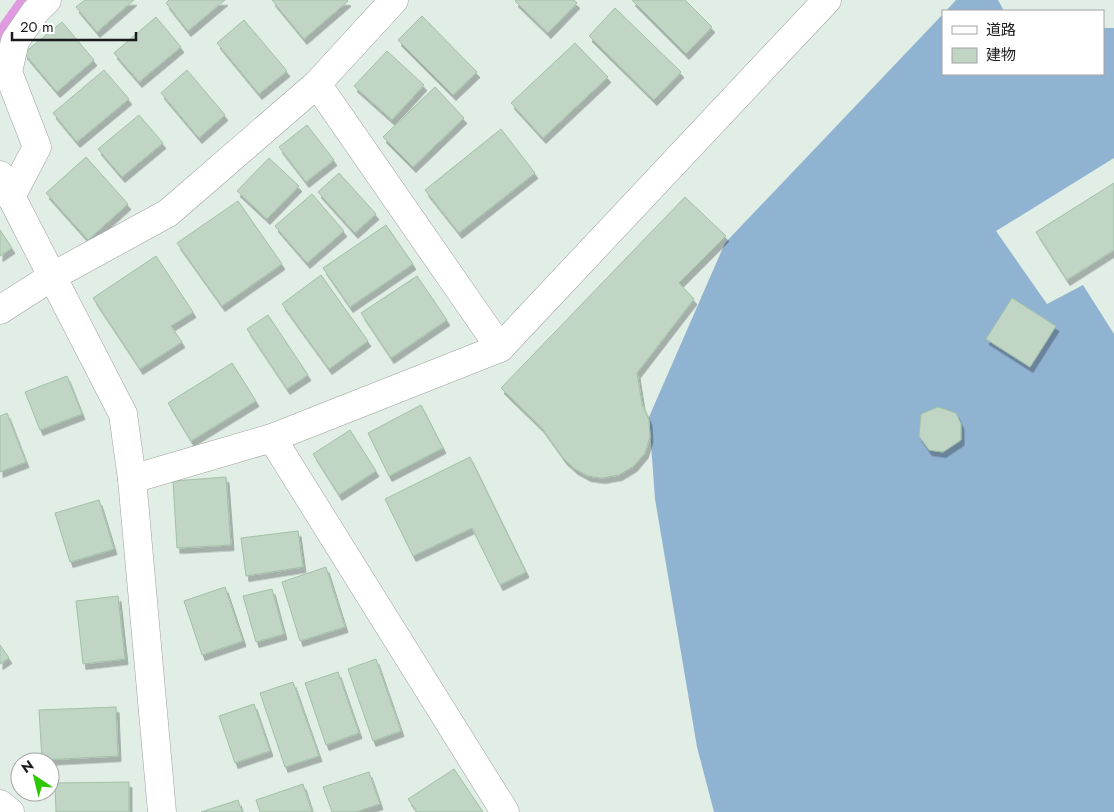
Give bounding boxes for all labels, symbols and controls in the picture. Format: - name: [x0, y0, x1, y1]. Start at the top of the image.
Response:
- scale bar: [12, 10, 136, 42]
- legend: [942, 10, 1104, 75]
- text: 20 m: [20, 16, 54, 38]
- text: 道路: [986, 19, 1016, 41]
- text: 建物: [986, 44, 1016, 66]
- north arrow: [10, 752, 60, 802]
- text: N: [17, 755, 38, 778]

